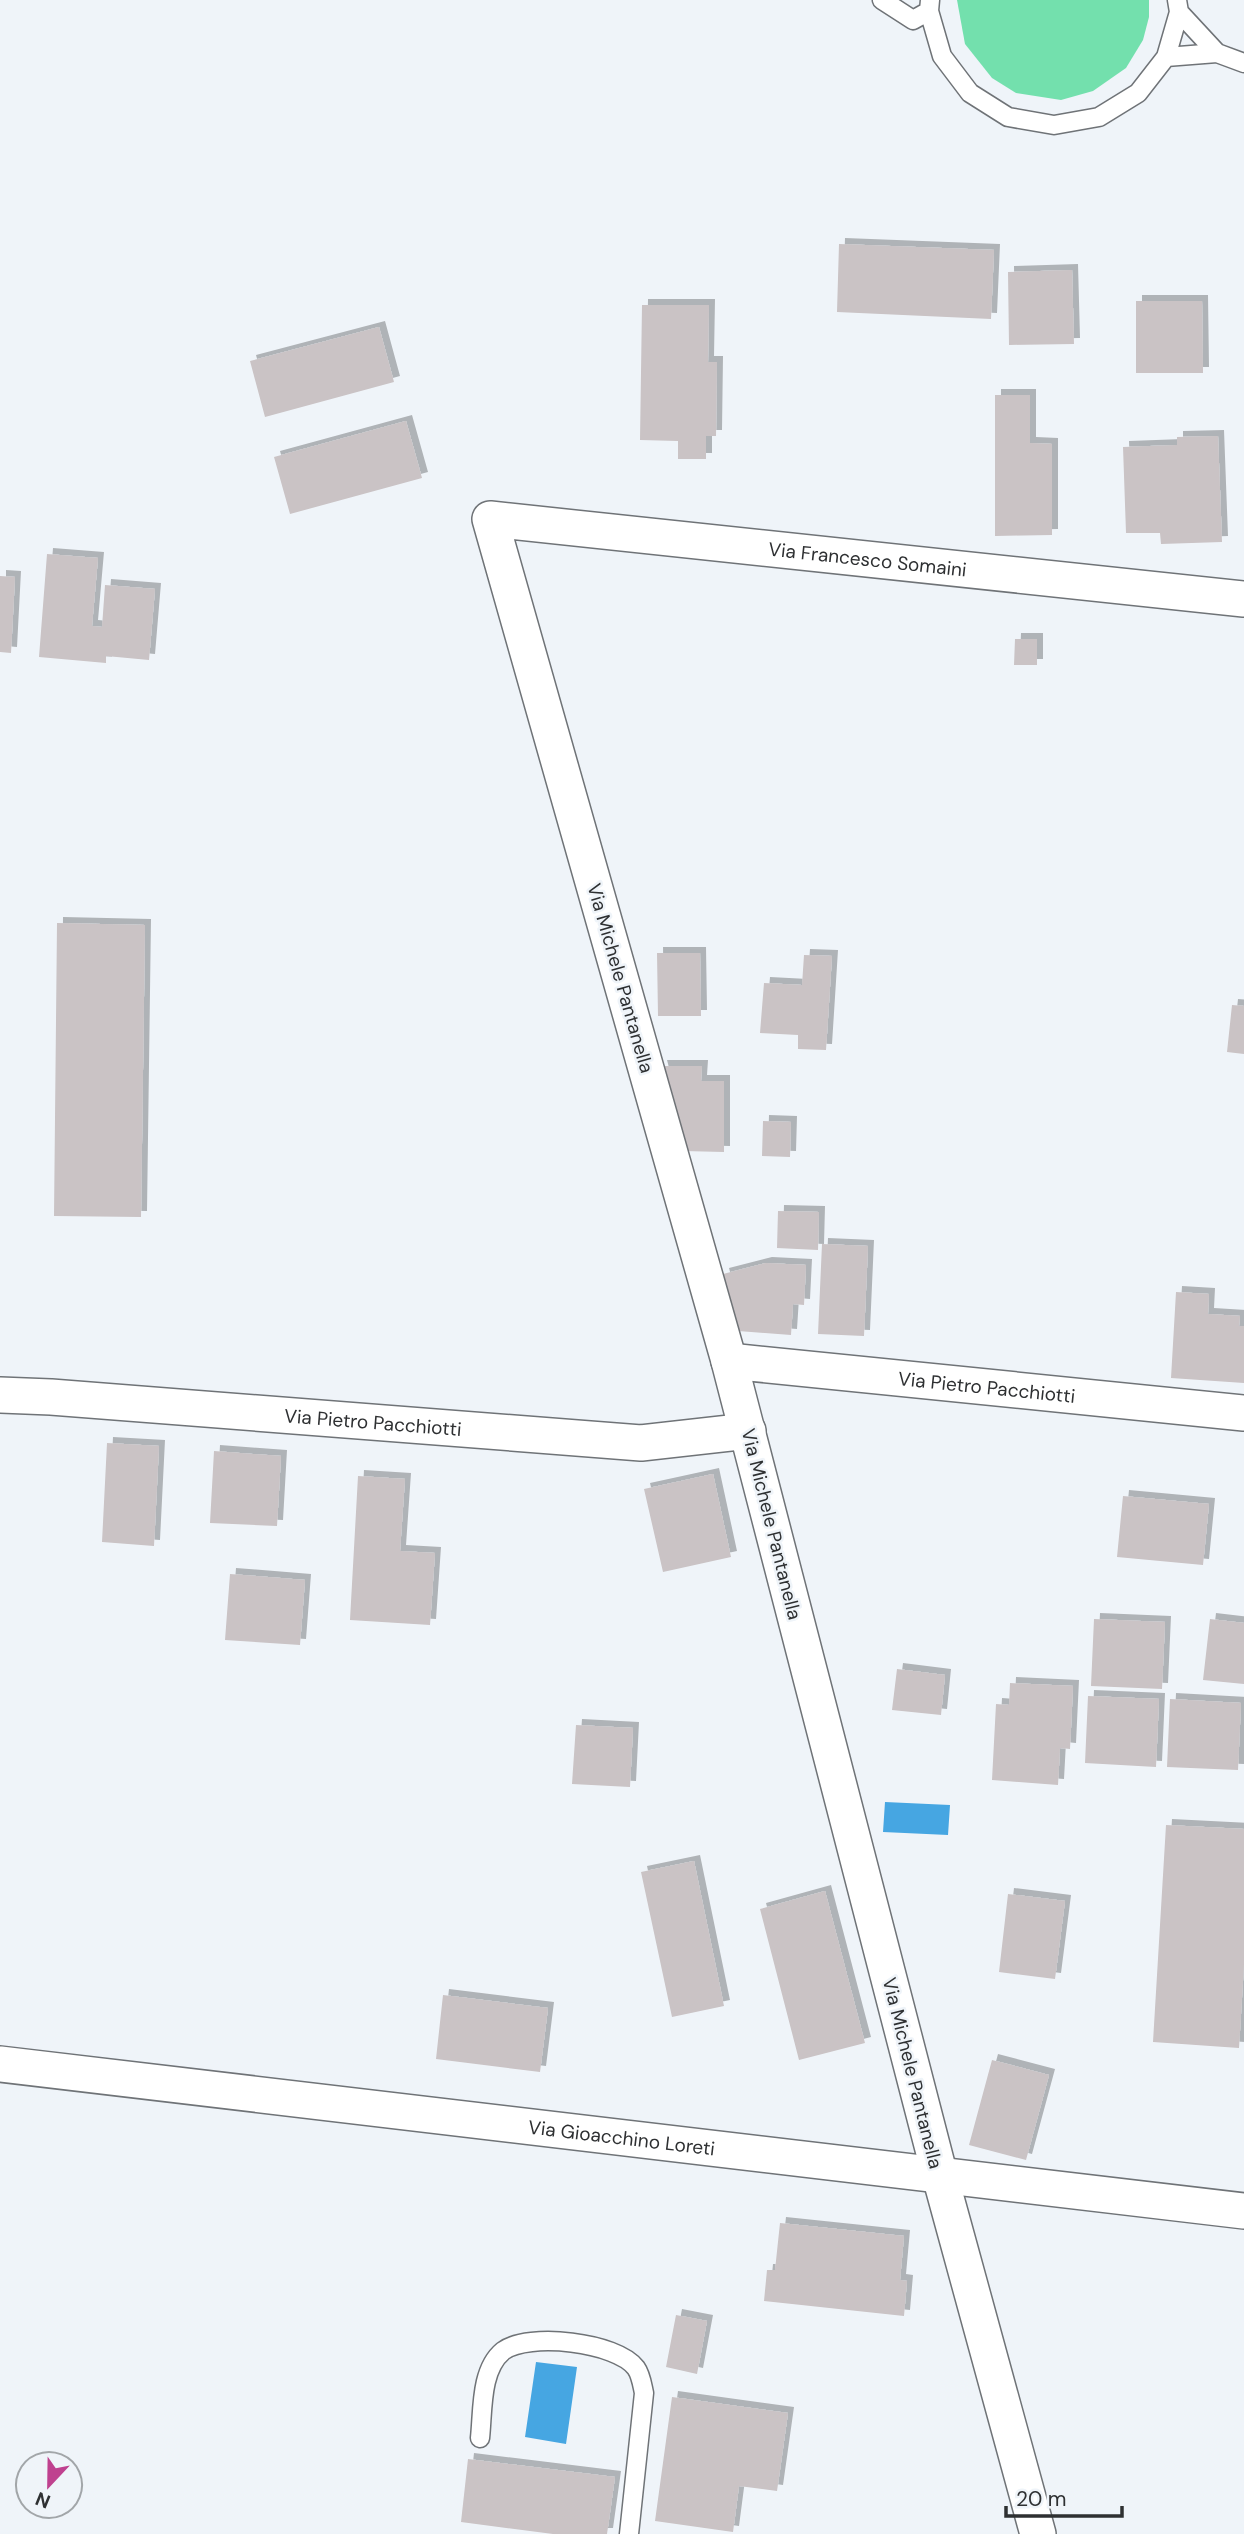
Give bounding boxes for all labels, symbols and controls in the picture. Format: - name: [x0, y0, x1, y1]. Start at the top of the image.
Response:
- street label: Via Francesco Somaini: [767, 537, 968, 582]
- street label: Via Michele Pantanella: [581, 880, 660, 1076]
- street label: Via Pietro Pacchiotti: [897, 1366, 1076, 1409]
- street label: Via Pietro Pacchiotti: [283, 1403, 463, 1442]
- street label: Via Michele Pantanella: [736, 1426, 807, 1622]
- street label: Via Michele Pantanella: [877, 1975, 948, 2171]
- street label: Via Gioacchino Loreti: [527, 2115, 716, 2161]
- north arrow: [14, 2450, 84, 2520]
- scale bar: [1006, 2474, 1122, 2518]
- text: 20 m: [1016, 2485, 1067, 2513]
- text: N: [32, 2486, 54, 2514]

